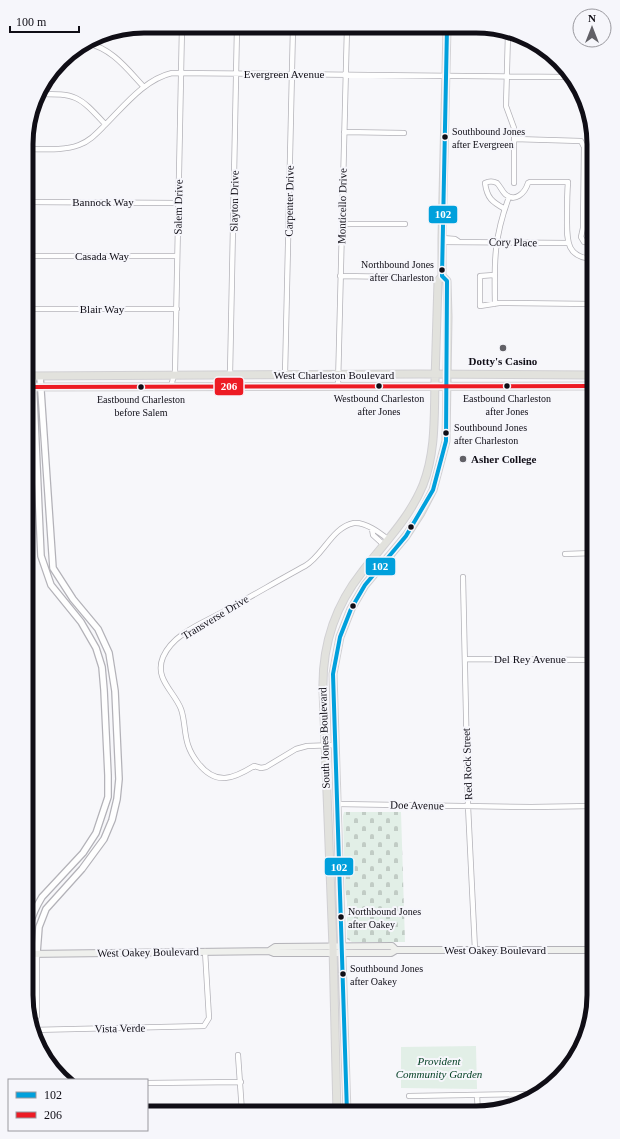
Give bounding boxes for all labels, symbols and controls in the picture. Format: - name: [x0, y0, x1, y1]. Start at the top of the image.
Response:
- scale bar: [10, 8, 79, 34]
- north arrow: [572, 8, 612, 48]
- text: N: [588, 12, 596, 24]
- text: 100 m: [16, 15, 47, 29]
- street label: Evergreen Avenue: [244, 68, 324, 80]
- place label: Southbound Jones after Evergreen: [452, 126, 525, 150]
- marker: Southbound Jones after Evergreen: [440, 132, 450, 142]
- street label: Carpenter Drive: [282, 165, 296, 237]
- street label: Monticello Drive: [335, 168, 349, 244]
- street label: Slayton Drive: [227, 170, 241, 232]
- street label: Salem Drive: [172, 179, 184, 235]
- street label: Bannock Way: [72, 196, 134, 208]
- line badge: 102: [428, 205, 458, 224]
- text: 102: [435, 208, 452, 220]
- street label: Cory Place: [489, 236, 538, 248]
- street label: Casada Way: [75, 250, 130, 262]
- place label: Northbound Jones after Charleston: [361, 259, 434, 283]
- marker: Northbound Jones after Charleston: [437, 265, 447, 275]
- street label: Blair Way: [80, 303, 125, 315]
- marker: Dotty's Casino: [498, 343, 508, 353]
- place label: Dotty's Casino: [469, 355, 538, 367]
- street label: West Charleston Boulevard: [274, 369, 395, 381]
- line badge: 206: [214, 377, 244, 396]
- text: 206: [221, 380, 238, 392]
- marker: Westbound Charleston after Jones: [374, 381, 384, 391]
- marker: Eastbound Charleston after Jones: [502, 381, 512, 391]
- marker: Eastbound Charleston before Salem: [136, 382, 146, 392]
- place label: Westbound Charleston after Jones: [334, 393, 424, 417]
- place label: Eastbound Charleston after Jones: [463, 393, 551, 417]
- place label: Eastbound Charleston before Salem: [97, 394, 185, 418]
- place label: Southbound Jones after Charleston: [454, 422, 527, 446]
- marker: Southbound Jones after Charleston: [441, 428, 451, 438]
- place label: Asher College: [471, 453, 537, 465]
- marker: Asher College: [458, 454, 468, 464]
- unlabelled marker: [406, 522, 416, 532]
- line badge: 102: [365, 557, 396, 576]
- text: 102: [372, 560, 389, 572]
- street label: Transverse Drive: [179, 592, 251, 642]
- unlabelled marker: [348, 601, 358, 611]
- street label: Del Rey Avenue: [494, 653, 566, 665]
- street label: South Jones Boulevard: [316, 687, 332, 789]
- street label: Red Rock Street: [460, 728, 474, 800]
- street label: Doe Avenue: [390, 799, 444, 811]
- line badge: 102: [324, 857, 354, 876]
- text: 102: [331, 861, 348, 873]
- place label: Northbound Jones after Oakey: [348, 906, 421, 930]
- marker: Northbound Jones after Oakey: [336, 912, 346, 922]
- street label: West Oakey Boulevard: [444, 944, 546, 956]
- street label: West Oakey Boulevard: [97, 945, 199, 959]
- place label: Southbound Jones after Oakey: [350, 963, 423, 987]
- marker: Southbound Jones after Oakey: [338, 969, 348, 979]
- street label: Vista Verde: [95, 1022, 146, 1034]
- park label: Provident Community Garden: [396, 1055, 483, 1080]
- legend: [8, 1079, 148, 1131]
- text: 102: [44, 1088, 62, 1102]
- text: 206: [44, 1108, 62, 1122]

